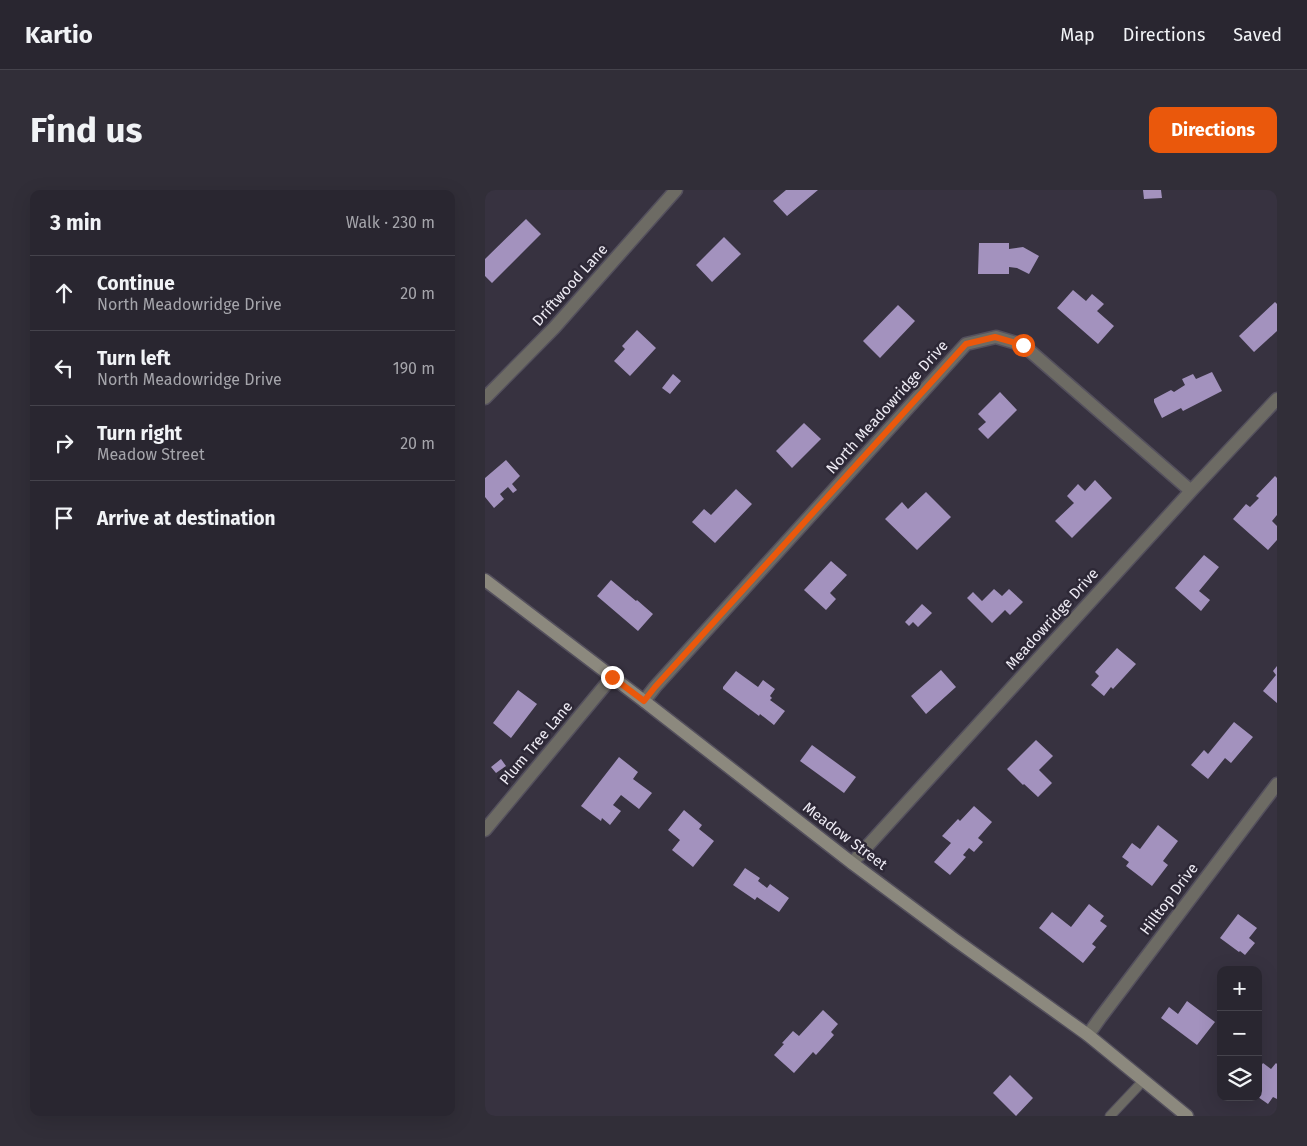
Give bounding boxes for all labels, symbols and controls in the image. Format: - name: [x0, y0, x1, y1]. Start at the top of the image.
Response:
- text: Kartio: [25, 21, 93, 49]
- text: Map: [1060, 24, 1095, 46]
- text: Directions: [1123, 24, 1205, 46]
- text: Saved: [1233, 24, 1282, 46]
- button: Directions: [1149, 107, 1277, 153]
- text: Find us: [30, 109, 142, 151]
- text: 3 min: [50, 210, 102, 236]
- text: Walk · 230 m: [346, 213, 435, 232]
- street label: Driftwood Lane: [529, 240, 611, 330]
- text: Continue: [97, 272, 175, 295]
- icon: ahead: [50, 279, 78, 307]
- text: 20 m: [400, 284, 435, 303]
- text: North Meadowridge Drive: [97, 295, 282, 314]
- route start: [1012, 334, 1035, 357]
- street label: North Meadowridge Drive: [822, 337, 952, 477]
- text: Turn left: [97, 347, 171, 370]
- icon: left: [50, 354, 78, 382]
- text: 190 m: [393, 359, 435, 378]
- text: North Meadowridge Drive: [97, 370, 282, 389]
- text: Turn right: [97, 422, 182, 445]
- icon: right: [50, 429, 78, 457]
- text: 20 m: [400, 434, 435, 453]
- text: Meadow Street: [97, 445, 205, 464]
- icon: arrive: [50, 504, 78, 532]
- text: Arrive at destination: [97, 507, 276, 530]
- street label: Meadowridge Drive: [1002, 565, 1102, 673]
- route end: [601, 666, 624, 689]
- street label: Plum Tree Lane: [496, 697, 576, 789]
- street label: Meadow Street: [799, 798, 891, 874]
- street label: Hilltop Drive: [1136, 860, 1202, 938]
- map controls: [1217, 966, 1262, 1101]
- button: +: [1217, 966, 1262, 1011]
- button: −: [1217, 1011, 1262, 1056]
- button: layers: [1217, 1056, 1262, 1101]

